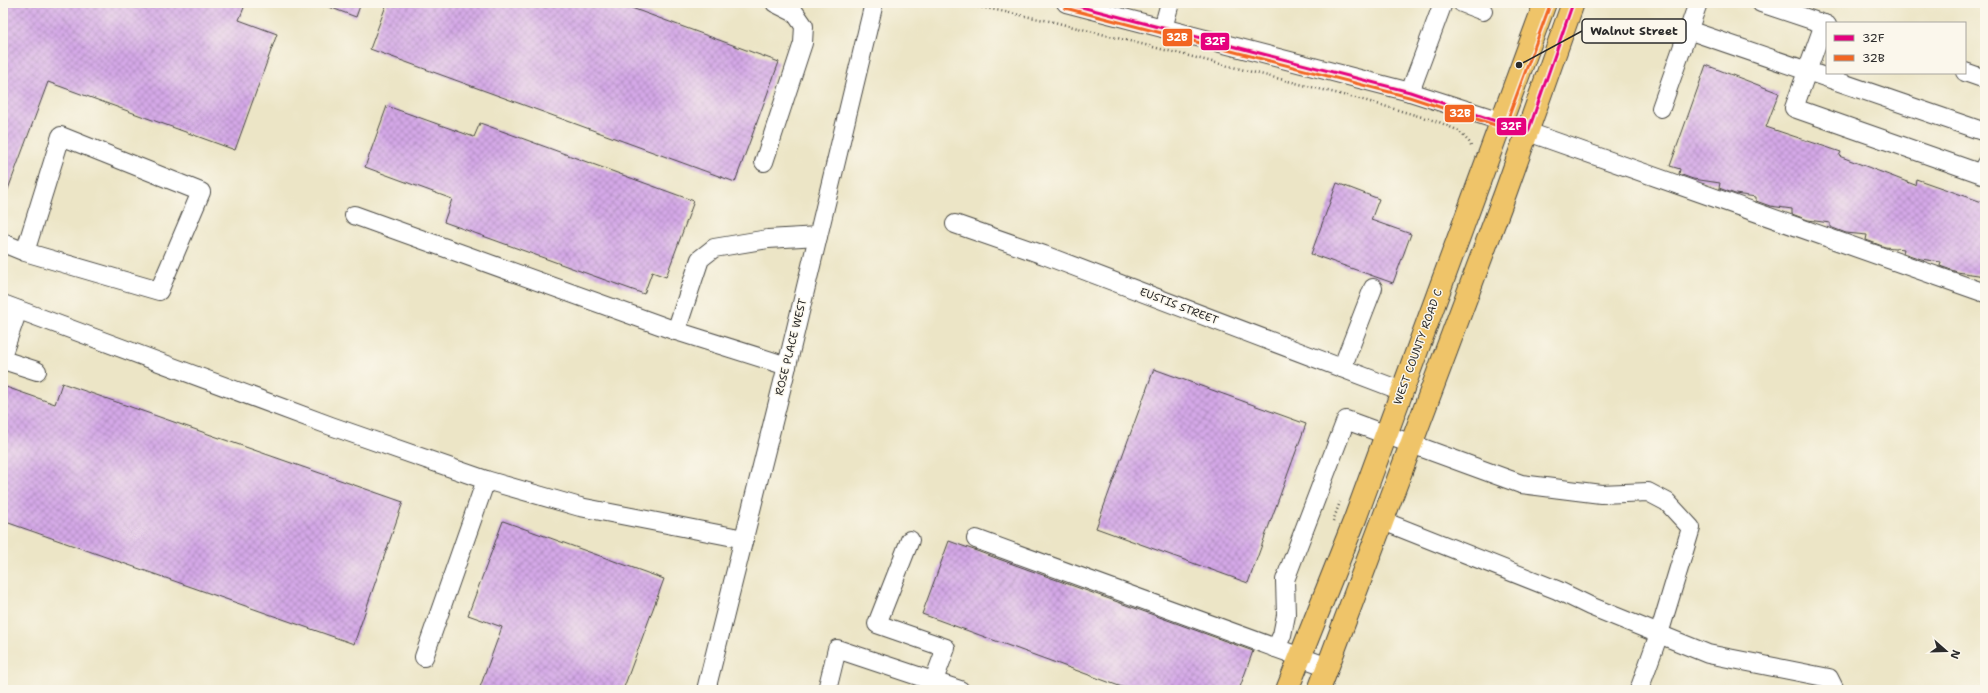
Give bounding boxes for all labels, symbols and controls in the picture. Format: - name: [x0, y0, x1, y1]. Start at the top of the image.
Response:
- callout: Walnut Street: [1582, 19, 1686, 43]
- legend: [1826, 22, 1966, 74]
- text: Walnut Street: [1590, 23, 1678, 39]
- line badge: 32B: [1162, 28, 1193, 47]
- text: 32B: [1166, 30, 1188, 45]
- text: 32F: [1862, 30, 1885, 46]
- line badge: 32F: [1200, 32, 1230, 51]
- text: 32F: [1204, 34, 1226, 49]
- text: 32B: [1862, 50, 1885, 66]
- line badge: 32B: [1444, 104, 1475, 123]
- text: 32B: [1449, 106, 1471, 121]
- line badge: 32F: [1496, 117, 1527, 136]
- text: 32F: [1500, 119, 1522, 134]
- street label: EUSTIS STREET: [1138, 284, 1221, 328]
- street label: WEST COUNTY ROAD C: [1390, 287, 1446, 407]
- street label: ROSE PLACE WEST: [772, 297, 810, 397]
- north arrow: [1926, 631, 1966, 671]
- text: N: [1946, 648, 1963, 661]

